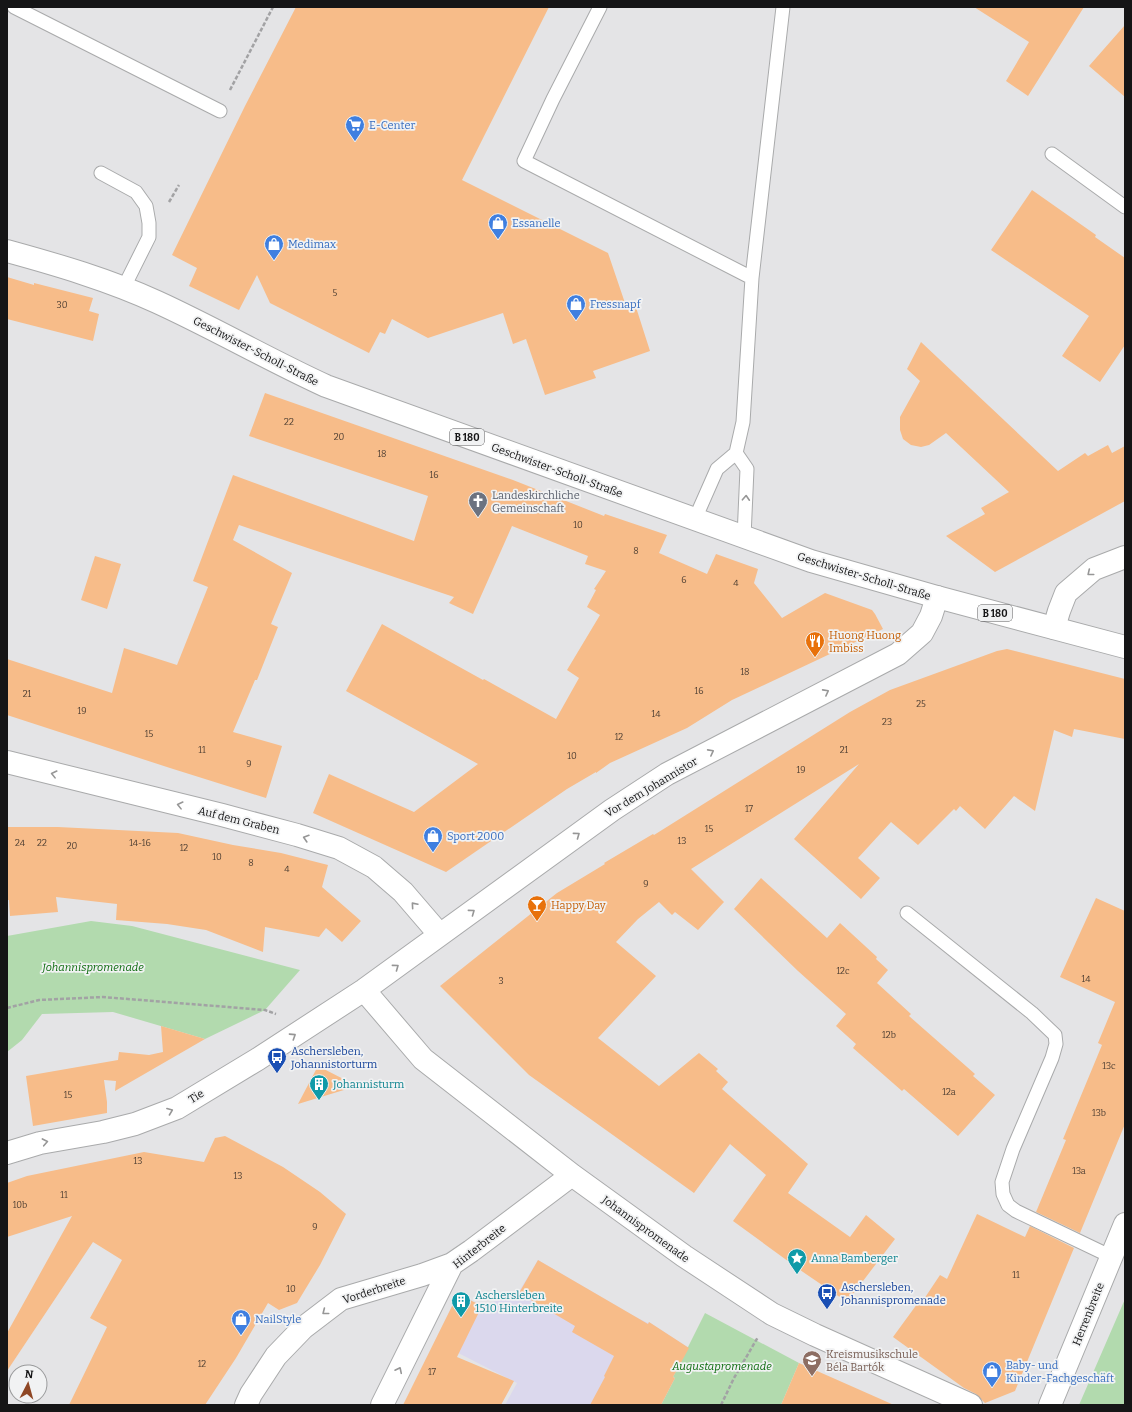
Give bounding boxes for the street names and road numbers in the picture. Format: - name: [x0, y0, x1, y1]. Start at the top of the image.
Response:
- street label: Geschwister-Scholl-Straße: [191, 314, 321, 389]
- road number: B 180: [450, 429, 484, 445]
- street label: Geschwister-Scholl-Straße: [489, 441, 624, 500]
- street label: Geschwister-Scholl-Straße: [796, 550, 932, 603]
- road number: B 180: [978, 605, 1012, 621]
- street label: Vor dem Johannistor: [603, 755, 700, 820]
- street label: Auf dem Graben: [197, 804, 281, 837]
- street label: Tie: [186, 1087, 206, 1106]
- street label: Johannispromenade: [599, 1193, 692, 1265]
- street label: Hinterbreite: [450, 1222, 508, 1271]
- street label: Vorderbreite: [341, 1274, 407, 1307]
- street label: Herrenbreite: [1070, 1281, 1107, 1348]

